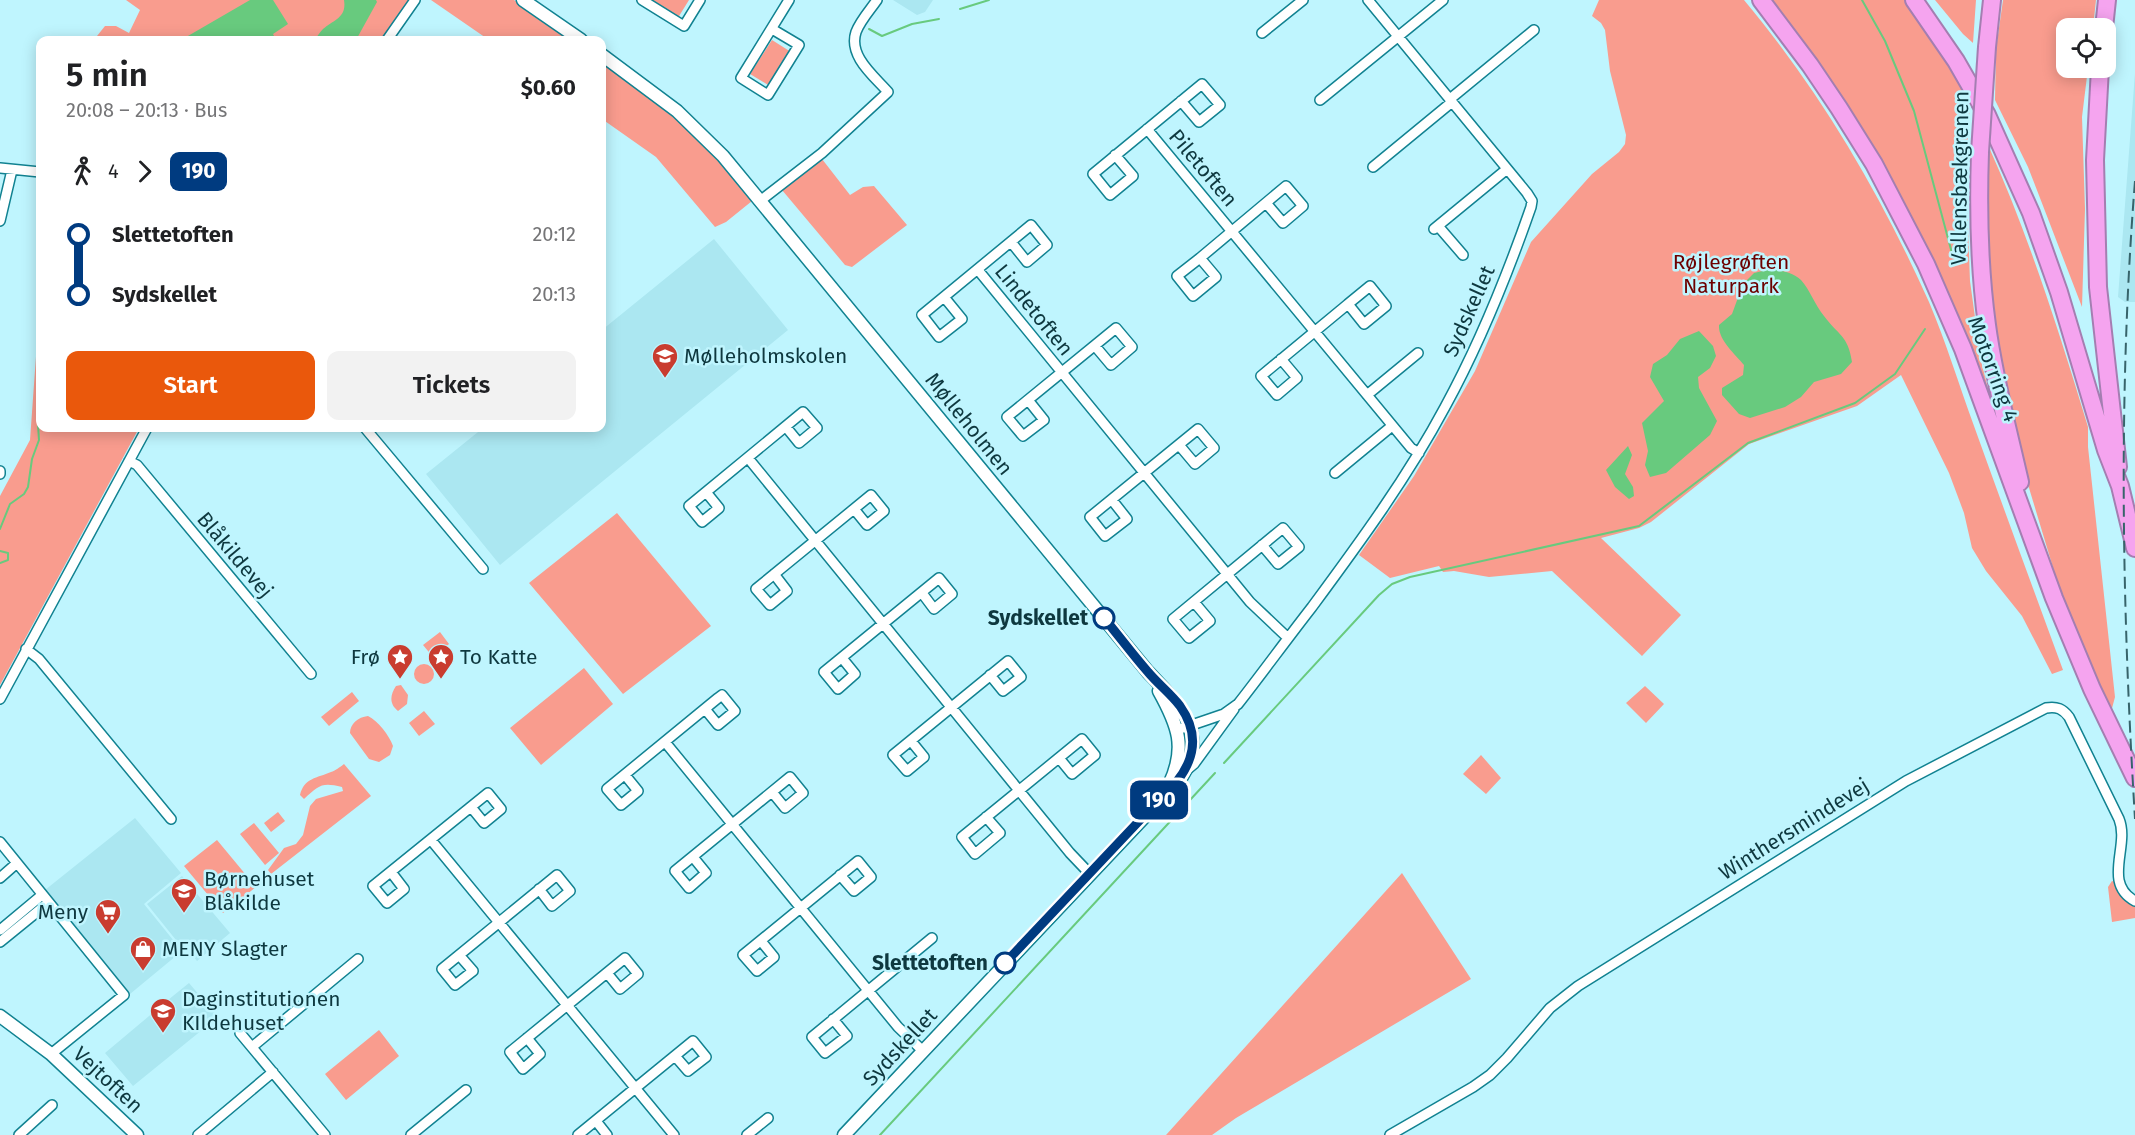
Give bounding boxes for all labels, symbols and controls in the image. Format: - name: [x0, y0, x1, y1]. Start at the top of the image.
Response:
- map controls: [2056, 18, 2116, 78]
- button: locate: [2056, 18, 2116, 78]
- text: 5 min: [66, 55, 148, 95]
- text: $0.60: [521, 74, 576, 101]
- street label: Vallensbækgrenen: [1945, 91, 1975, 265]
- text: 20:08 – 20:13 · Bus: [66, 98, 227, 122]
- street label: Piletoften: [1163, 124, 1243, 212]
- icon: walk: [66, 155, 99, 188]
- icon: forward: [128, 155, 161, 188]
- text: 190: [182, 158, 215, 184]
- text: 4: [108, 159, 119, 183]
- text: Slettetoften: [112, 221, 234, 248]
- text: 20:12: [532, 222, 576, 246]
- park label: Røjlegrøften Naturpark: [1673, 249, 1789, 299]
- street label: Lindetoften: [989, 259, 1079, 361]
- street label: Sydskellet: [1437, 261, 1501, 361]
- text: Sydskellet: [112, 281, 217, 308]
- text: 20:13: [532, 282, 576, 306]
- street label: Motorring 4: [1962, 313, 2024, 425]
- school or university icon: Mølleholmskolen: [650, 341, 680, 379]
- place label: Mølleholmskolen: [684, 343, 847, 369]
- button: Start: [66, 351, 315, 420]
- button: Tickets: [327, 351, 576, 420]
- street label: Mølleholmen: [920, 367, 1018, 481]
- street label: Blåkildevej: [191, 507, 279, 603]
- place label: Sydskellet: [988, 605, 1089, 631]
- marker: Sydskellet: [1093, 607, 1115, 629]
- place icon: Frø: [385, 642, 415, 680]
- place icon: To Katte: [426, 642, 456, 680]
- place label: Frø: [351, 644, 380, 670]
- place label: To Katte: [460, 644, 537, 670]
- street label: Winthersmindevej: [1714, 772, 1874, 886]
- line badge: 190: [1124, 780, 1194, 820]
- text: 190: [1142, 787, 1176, 813]
- place label: Børnehuset Blåkilde: [204, 866, 315, 916]
- school or university icon: Børnehuset Blåkilde: [169, 876, 199, 914]
- supermarket icon: Meny: [93, 897, 123, 935]
- place label: Meny: [38, 899, 89, 925]
- shop icon: MENY Slagter: [128, 934, 158, 972]
- place label: MENY Slagter: [162, 936, 287, 962]
- place label: Slettetoften: [872, 950, 988, 976]
- marker: Slettetoften: [994, 952, 1016, 974]
- place label: Daginstitutionen KIldehuset: [182, 986, 341, 1036]
- school or university icon: Daginstitutionen KIldehuset: [148, 996, 178, 1034]
- street label: Sydskellet: [857, 1002, 943, 1091]
- street label: Vejtoften: [68, 1041, 148, 1119]

